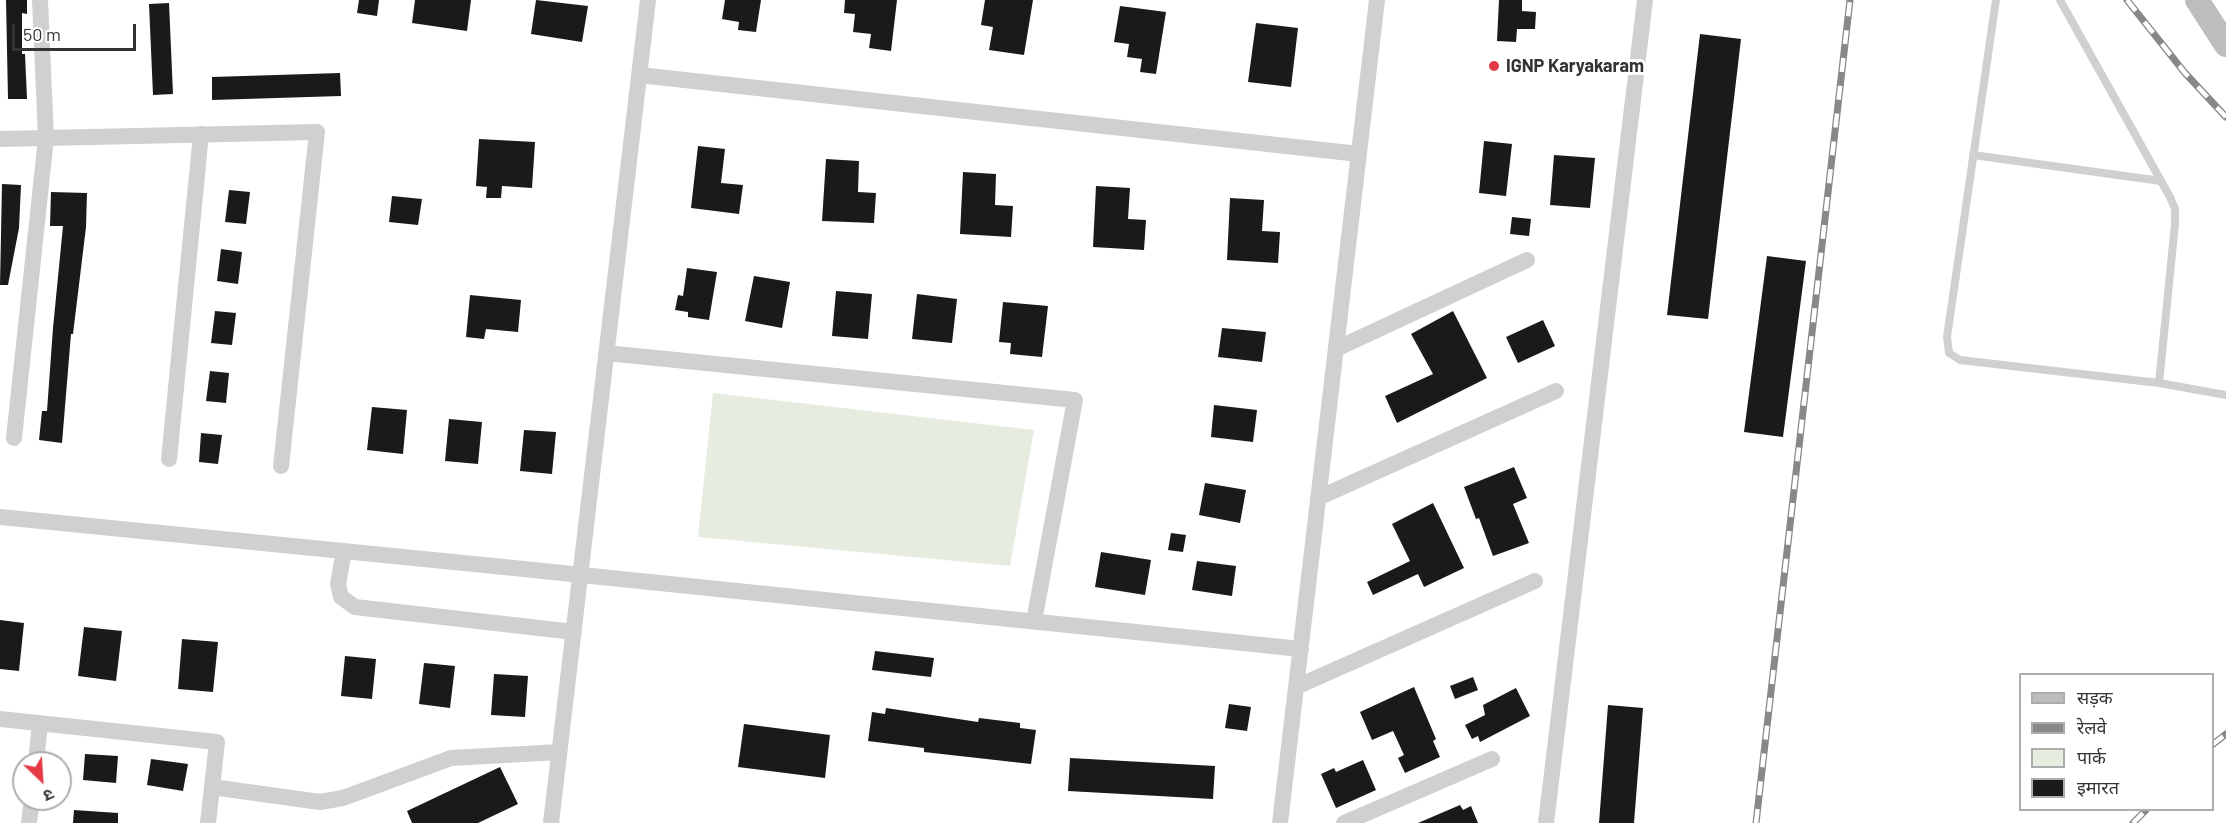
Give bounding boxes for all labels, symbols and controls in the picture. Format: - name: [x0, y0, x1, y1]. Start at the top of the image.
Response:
- scale bar: [15, 12, 140, 50]
- text: 50 m: [23, 23, 61, 45]
- place label: IGNP Karyakaram: [1506, 55, 1644, 77]
- marker: IGNP Karyakaram: [1487, 59, 1501, 73]
- legend: [2019, 673, 2214, 811]
- text: सड़क: [2077, 686, 2113, 708]
- text: रेलवे: [2077, 716, 2107, 738]
- text: पार्क: [2077, 746, 2106, 768]
- north arrow: [12, 751, 72, 811]
- text: इमारत: [2077, 776, 2119, 798]
- text: उ: [41, 785, 57, 807]

